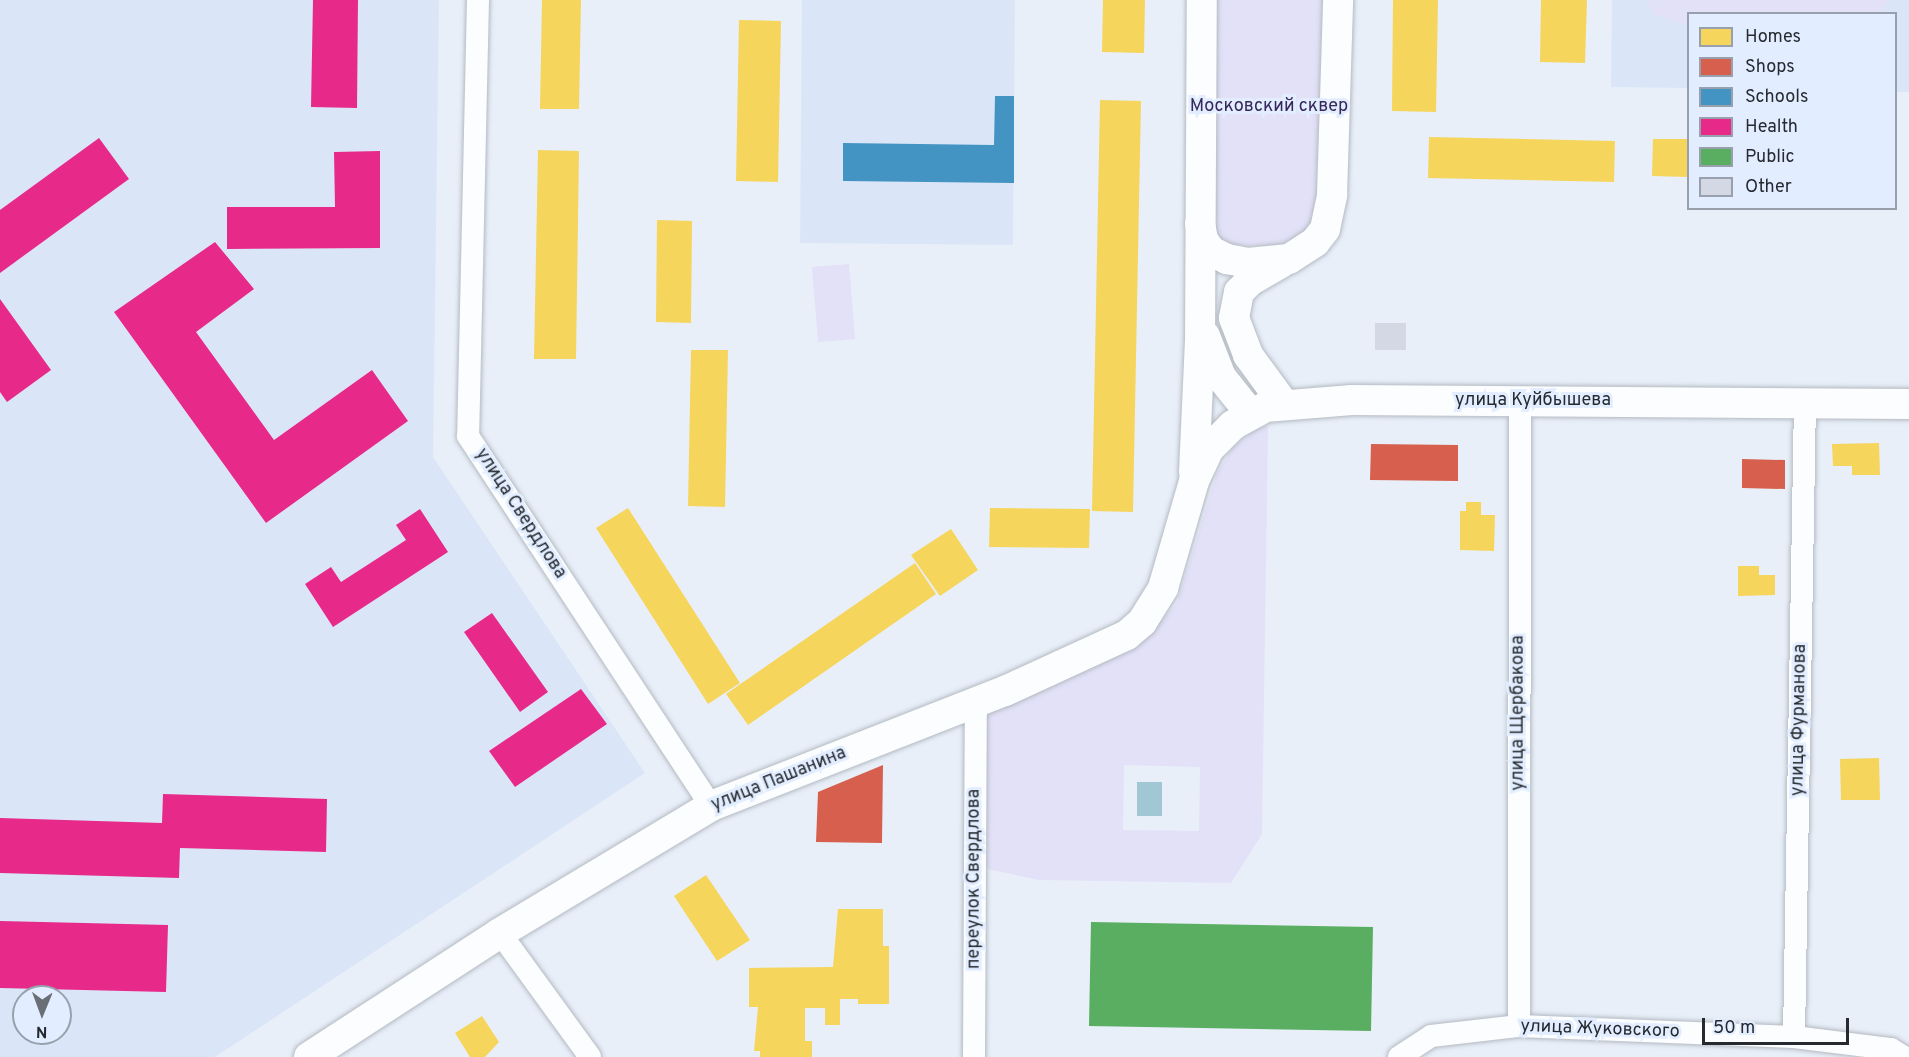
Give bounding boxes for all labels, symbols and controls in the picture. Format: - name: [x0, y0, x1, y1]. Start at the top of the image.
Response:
- legend: [1687, 12, 1897, 210]
- text: Homes: [1745, 26, 1801, 49]
- text: Shops: [1745, 56, 1795, 79]
- text: Schools: [1745, 86, 1808, 109]
- park label: Московский сквер: [1190, 96, 1348, 118]
- text: Health: [1745, 116, 1798, 139]
- text: Public: [1745, 146, 1795, 169]
- text: Other: [1745, 176, 1792, 199]
- street label: улица Куйбышева: [1455, 390, 1611, 412]
- street label: улица Свердлова: [470, 445, 570, 583]
- street label: улица Щербакова: [1508, 635, 1530, 791]
- street label: улица Фурманова: [1788, 644, 1812, 796]
- street label: улица Пашанина: [708, 743, 850, 817]
- street label: переулок Свердлова: [964, 789, 986, 969]
- north arrow: [12, 985, 72, 1045]
- scale bar: [1705, 1006, 1852, 1044]
- street label: улица Жуковского: [1520, 1016, 1680, 1044]
- text: 50 m: [1713, 1017, 1755, 1040]
- text: N: [36, 1021, 48, 1041]

